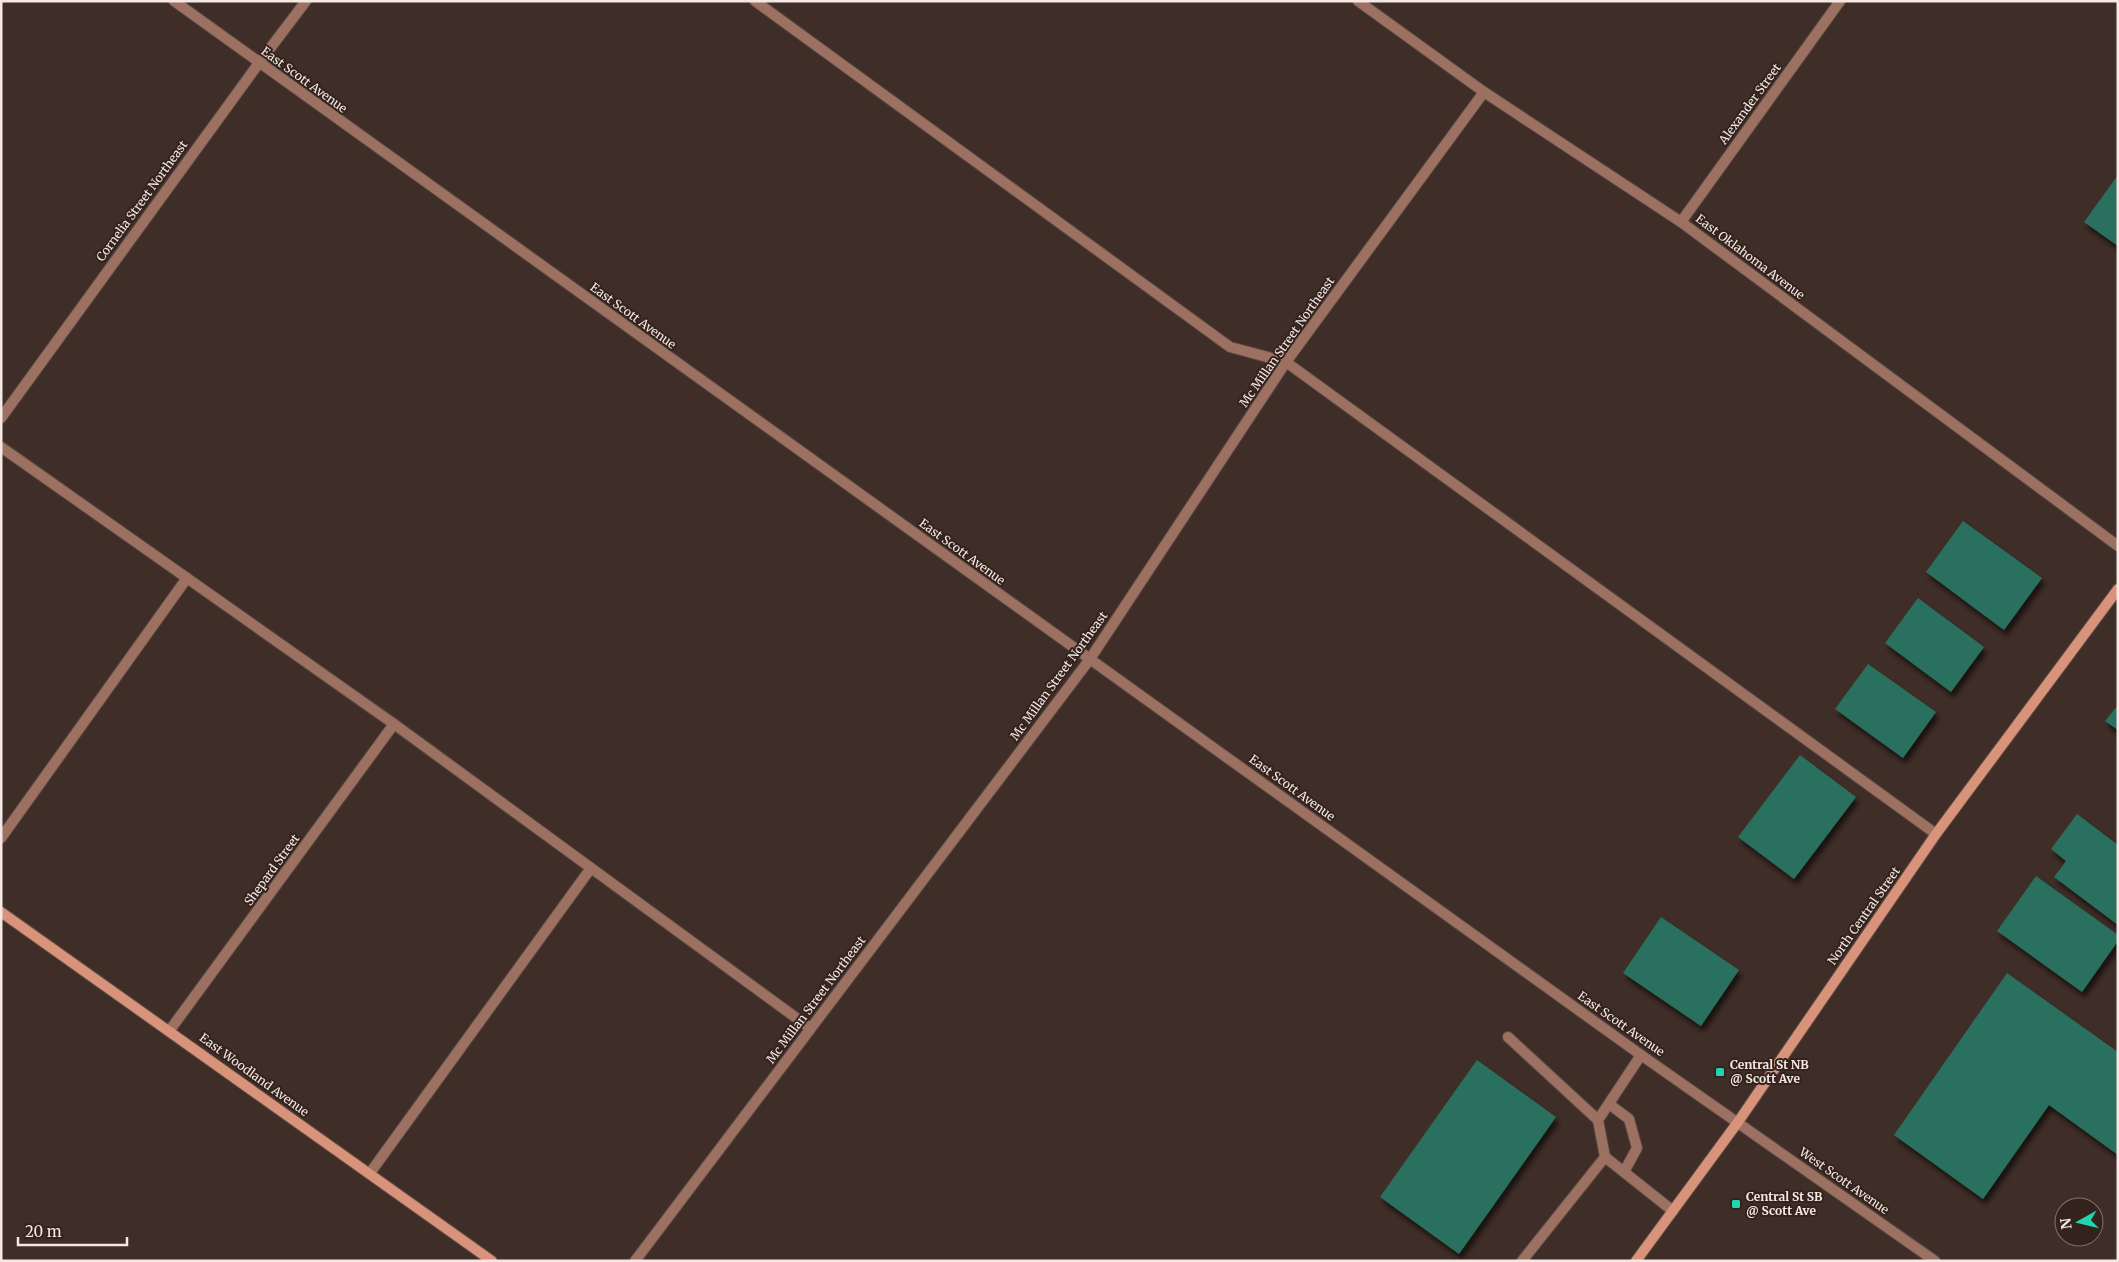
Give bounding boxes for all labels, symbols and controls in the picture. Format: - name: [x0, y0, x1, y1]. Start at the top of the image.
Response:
- street label: East Scott Avenue: [258, 43, 350, 116]
- street label: Alexander Street: [1715, 60, 1784, 148]
- street label: Cornelia Street Northeast: [93, 137, 191, 264]
- street label: East Oklahoma Avenue: [1693, 211, 1808, 302]
- street label: Mc Millan Street Northeast: [1236, 273, 1338, 410]
- street label: East Scott Avenue: [587, 279, 679, 352]
- street label: East Scott Avenue: [916, 515, 1008, 588]
- street label: Mc Millan Street Northeast: [1007, 608, 1111, 743]
- street label: East Scott Avenue: [1246, 751, 1338, 824]
- street label: Shepard Street: [241, 831, 303, 908]
- street label: North Central Street: [1824, 864, 1903, 968]
- street label: Mc Millan Street Northeast: [763, 933, 869, 1066]
- street label: East Scott Avenue: [1575, 988, 1668, 1059]
- street label: East Woodland Avenue: [197, 1030, 312, 1119]
- place label: Central St NB @ Scott Ave: [1730, 1057, 1809, 1086]
- marker: Central St NB @ Scott Ave: [1714, 1066, 1726, 1078]
- street label: West Scott Avenue: [1796, 1144, 1892, 1217]
- place label: Central St SB @ Scott Ave: [1746, 1189, 1823, 1218]
- north arrow: [2054, 1197, 2104, 1247]
- marker: Central St SB @ Scott Ave: [1730, 1198, 1742, 1210]
- scale bar: [18, 1214, 126, 1246]
- text: N: [2056, 1217, 2076, 1231]
- text: 20 m: [25, 1222, 62, 1241]

